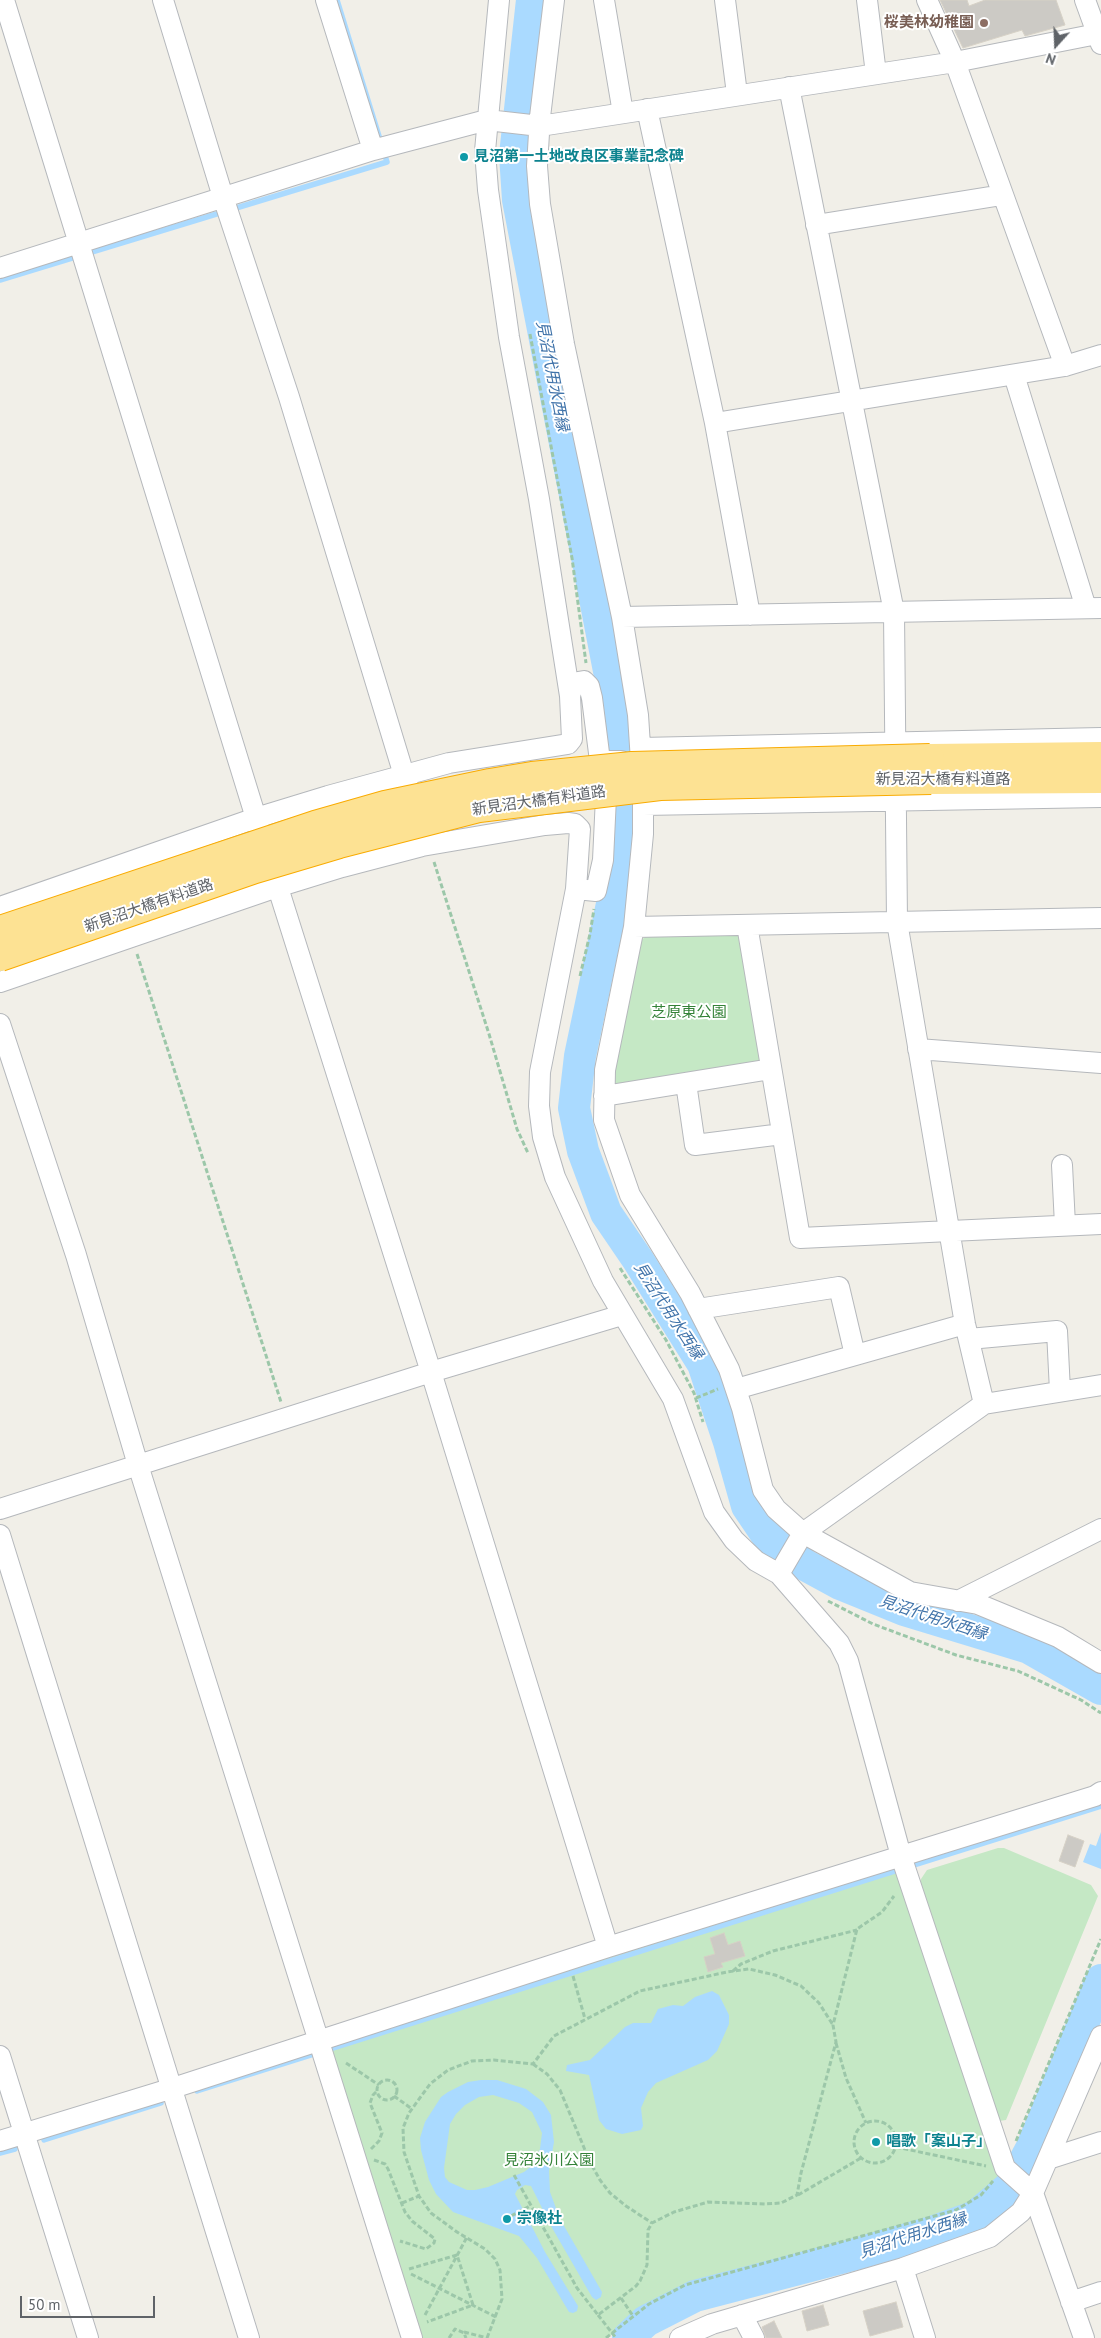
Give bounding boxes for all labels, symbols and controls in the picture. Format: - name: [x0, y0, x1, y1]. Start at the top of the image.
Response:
- place label: 桜美林幼稚園: [884, 14, 974, 32]
- marker: 桜美林幼稚園: [978, 17, 990, 29]
- north arrow: [1031, 20, 1081, 70]
- text: N: [1043, 49, 1058, 69]
- place label: 見沼第一土地改良区事業記念碑: [474, 148, 684, 166]
- marker: 見沼第一土地改良区事業記念碑: [458, 151, 470, 163]
- water label: 見沼代用水西縁: [532, 319, 572, 433]
- street label: 新見沼大橋有料道路: [876, 771, 1010, 789]
- street label: 新見沼大橋有料道路: [471, 783, 607, 819]
- street label: 新見沼大橋有料道路: [82, 876, 216, 936]
- park label: 芝原東公園: [652, 1004, 726, 1022]
- water label: 見沼代用水西縁: [629, 1259, 707, 1363]
- water label: 見沼代用水西縁: [877, 1592, 989, 1644]
- place label: 唱歌「案山子」: [886, 2133, 991, 2151]
- marker: 唱歌「案山子」: [870, 2136, 882, 2148]
- park label: 見沼氷川公園: [504, 2152, 594, 2170]
- place label: 宗像社: [517, 2210, 562, 2228]
- water label: 見沼代用水西縁: [857, 2210, 969, 2262]
- marker: 宗像社: [501, 2213, 513, 2225]
- scale bar: [22, 2286, 158, 2318]
- text: 50 m: [28, 2295, 61, 2314]

